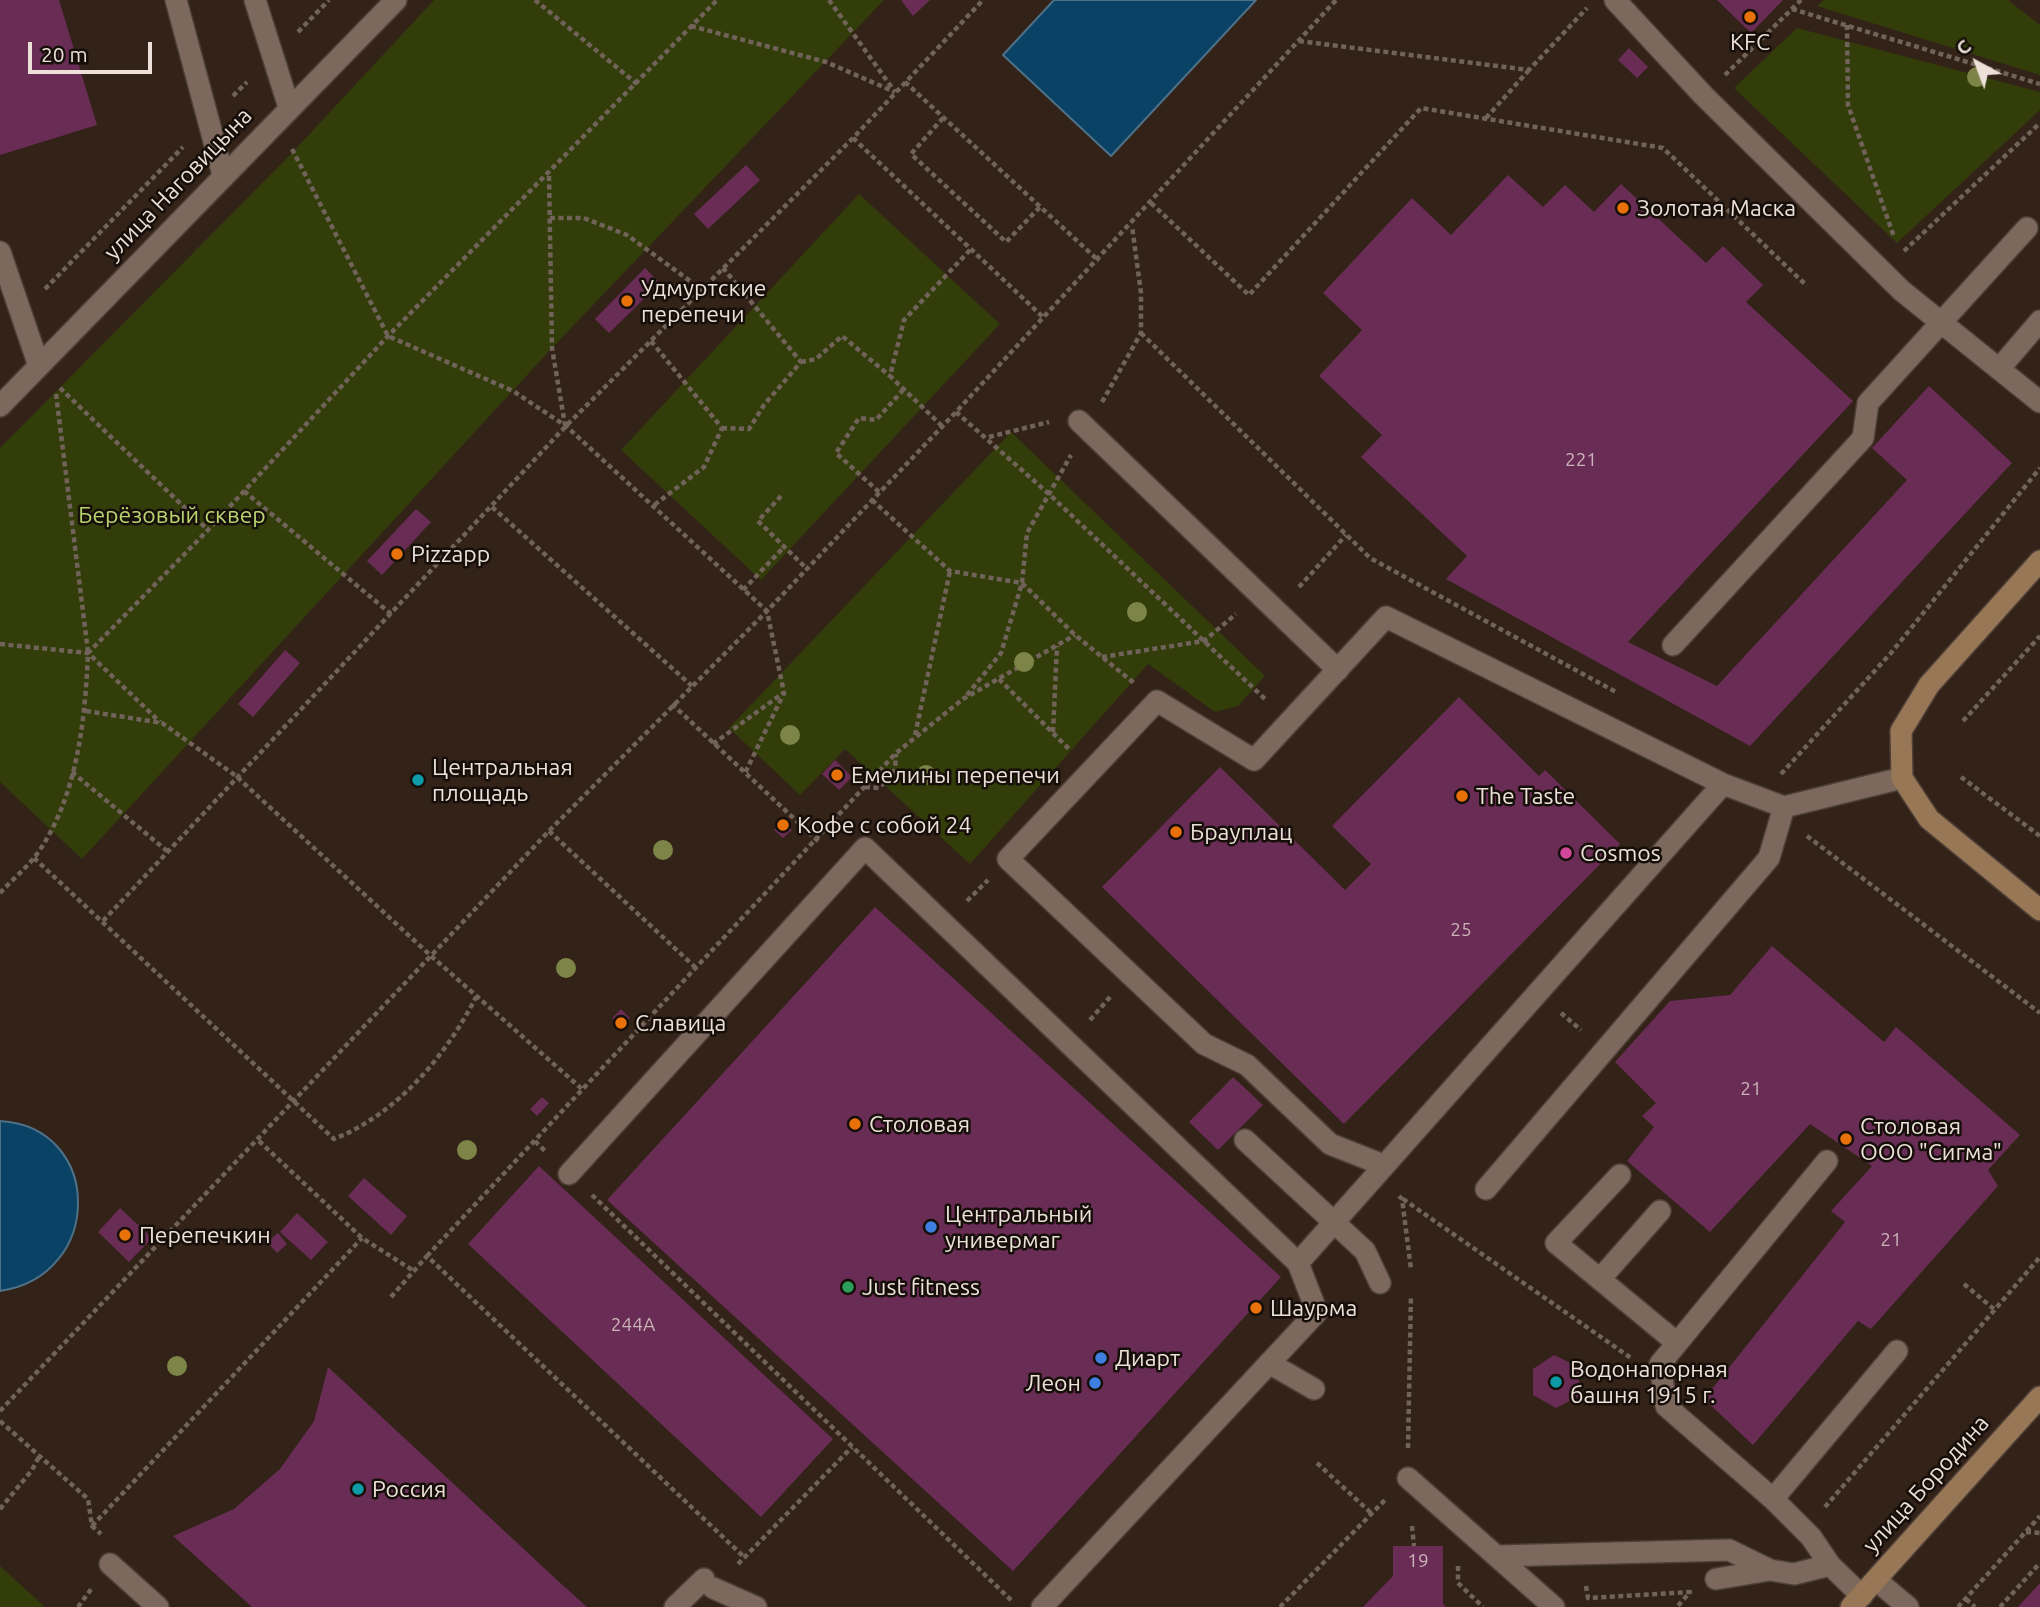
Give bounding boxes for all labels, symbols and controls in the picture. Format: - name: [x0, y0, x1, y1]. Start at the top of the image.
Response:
- marker: KFC: [1742, 9, 1758, 25]
- scale bar: [32, 28, 156, 72]
- place label: KFC: [1730, 28, 1770, 56]
- north arrow: [1942, 28, 2012, 98]
- text: С: [1951, 35, 1975, 59]
- text: 20 m: [41, 42, 88, 66]
- street label: улица Наговицына: [98, 102, 258, 266]
- place label: Золотая Маска: [1637, 194, 1796, 222]
- marker: Золотая Маска: [1615, 200, 1631, 216]
- place label: Удмуртские перепечи: [641, 274, 767, 328]
- marker: Удмуртские перепечи: [619, 293, 635, 309]
- house number: 221: [1565, 449, 1597, 471]
- park label: Берёзовый сквер: [78, 501, 266, 529]
- place label: Pizzapp: [411, 540, 490, 568]
- marker: Pizzapp: [389, 546, 405, 562]
- place label: Центральная площадь: [432, 753, 573, 807]
- place label: Емелины перепечи: [851, 761, 1060, 789]
- marker: Емелины перепечи: [829, 767, 845, 783]
- marker: Центральная площадь: [410, 772, 426, 788]
- place label: The Taste: [1476, 782, 1575, 810]
- marker: The Taste: [1454, 788, 1470, 804]
- place label: Кофе с собой 24: [797, 811, 971, 839]
- marker: Кофе с собой 24: [775, 817, 791, 833]
- place label: Брауплац: [1190, 818, 1292, 846]
- marker: Брауплац: [1168, 824, 1184, 840]
- place label: Cosmos: [1580, 839, 1661, 867]
- marker: Cosmos: [1558, 845, 1574, 861]
- house number: 25: [1450, 919, 1472, 941]
- place label: Славица: [635, 1009, 726, 1037]
- marker: Славица: [613, 1015, 629, 1031]
- house number: 21: [1740, 1078, 1762, 1100]
- place label: Столовая: [869, 1110, 970, 1138]
- place label: Столовая ООО "Сигма": [1860, 1112, 2002, 1166]
- marker: Столовая: [847, 1116, 863, 1132]
- marker: Столовая ООО "Сигма": [1838, 1131, 1854, 1147]
- place label: Центральный универмаг: [945, 1200, 1092, 1254]
- marker: Центральный универмаг: [923, 1219, 939, 1235]
- place label: Перепечкин: [139, 1221, 271, 1249]
- marker: Перепечкин: [117, 1227, 133, 1243]
- house number: 21: [1880, 1229, 1902, 1251]
- place label: Just fitness: [862, 1273, 980, 1301]
- marker: Just fitness: [840, 1279, 856, 1295]
- place label: Шаурма: [1270, 1294, 1357, 1322]
- marker: Шаурма: [1248, 1300, 1264, 1316]
- house number: 244А: [611, 1314, 655, 1336]
- place label: Диарт: [1115, 1344, 1180, 1372]
- marker: Диарт: [1093, 1350, 1109, 1366]
- place label: Водонапорная башня 1915 г.: [1570, 1355, 1728, 1409]
- place label: Леон: [1026, 1369, 1081, 1397]
- marker: Водонапорная башня 1915 г.: [1548, 1374, 1564, 1390]
- marker: Леон: [1087, 1375, 1103, 1391]
- street label: улица Бородина: [1857, 1410, 1995, 1558]
- place label: Россия: [372, 1475, 446, 1503]
- marker: Россия: [350, 1481, 366, 1497]
- house number: 19: [1407, 1550, 1429, 1572]

